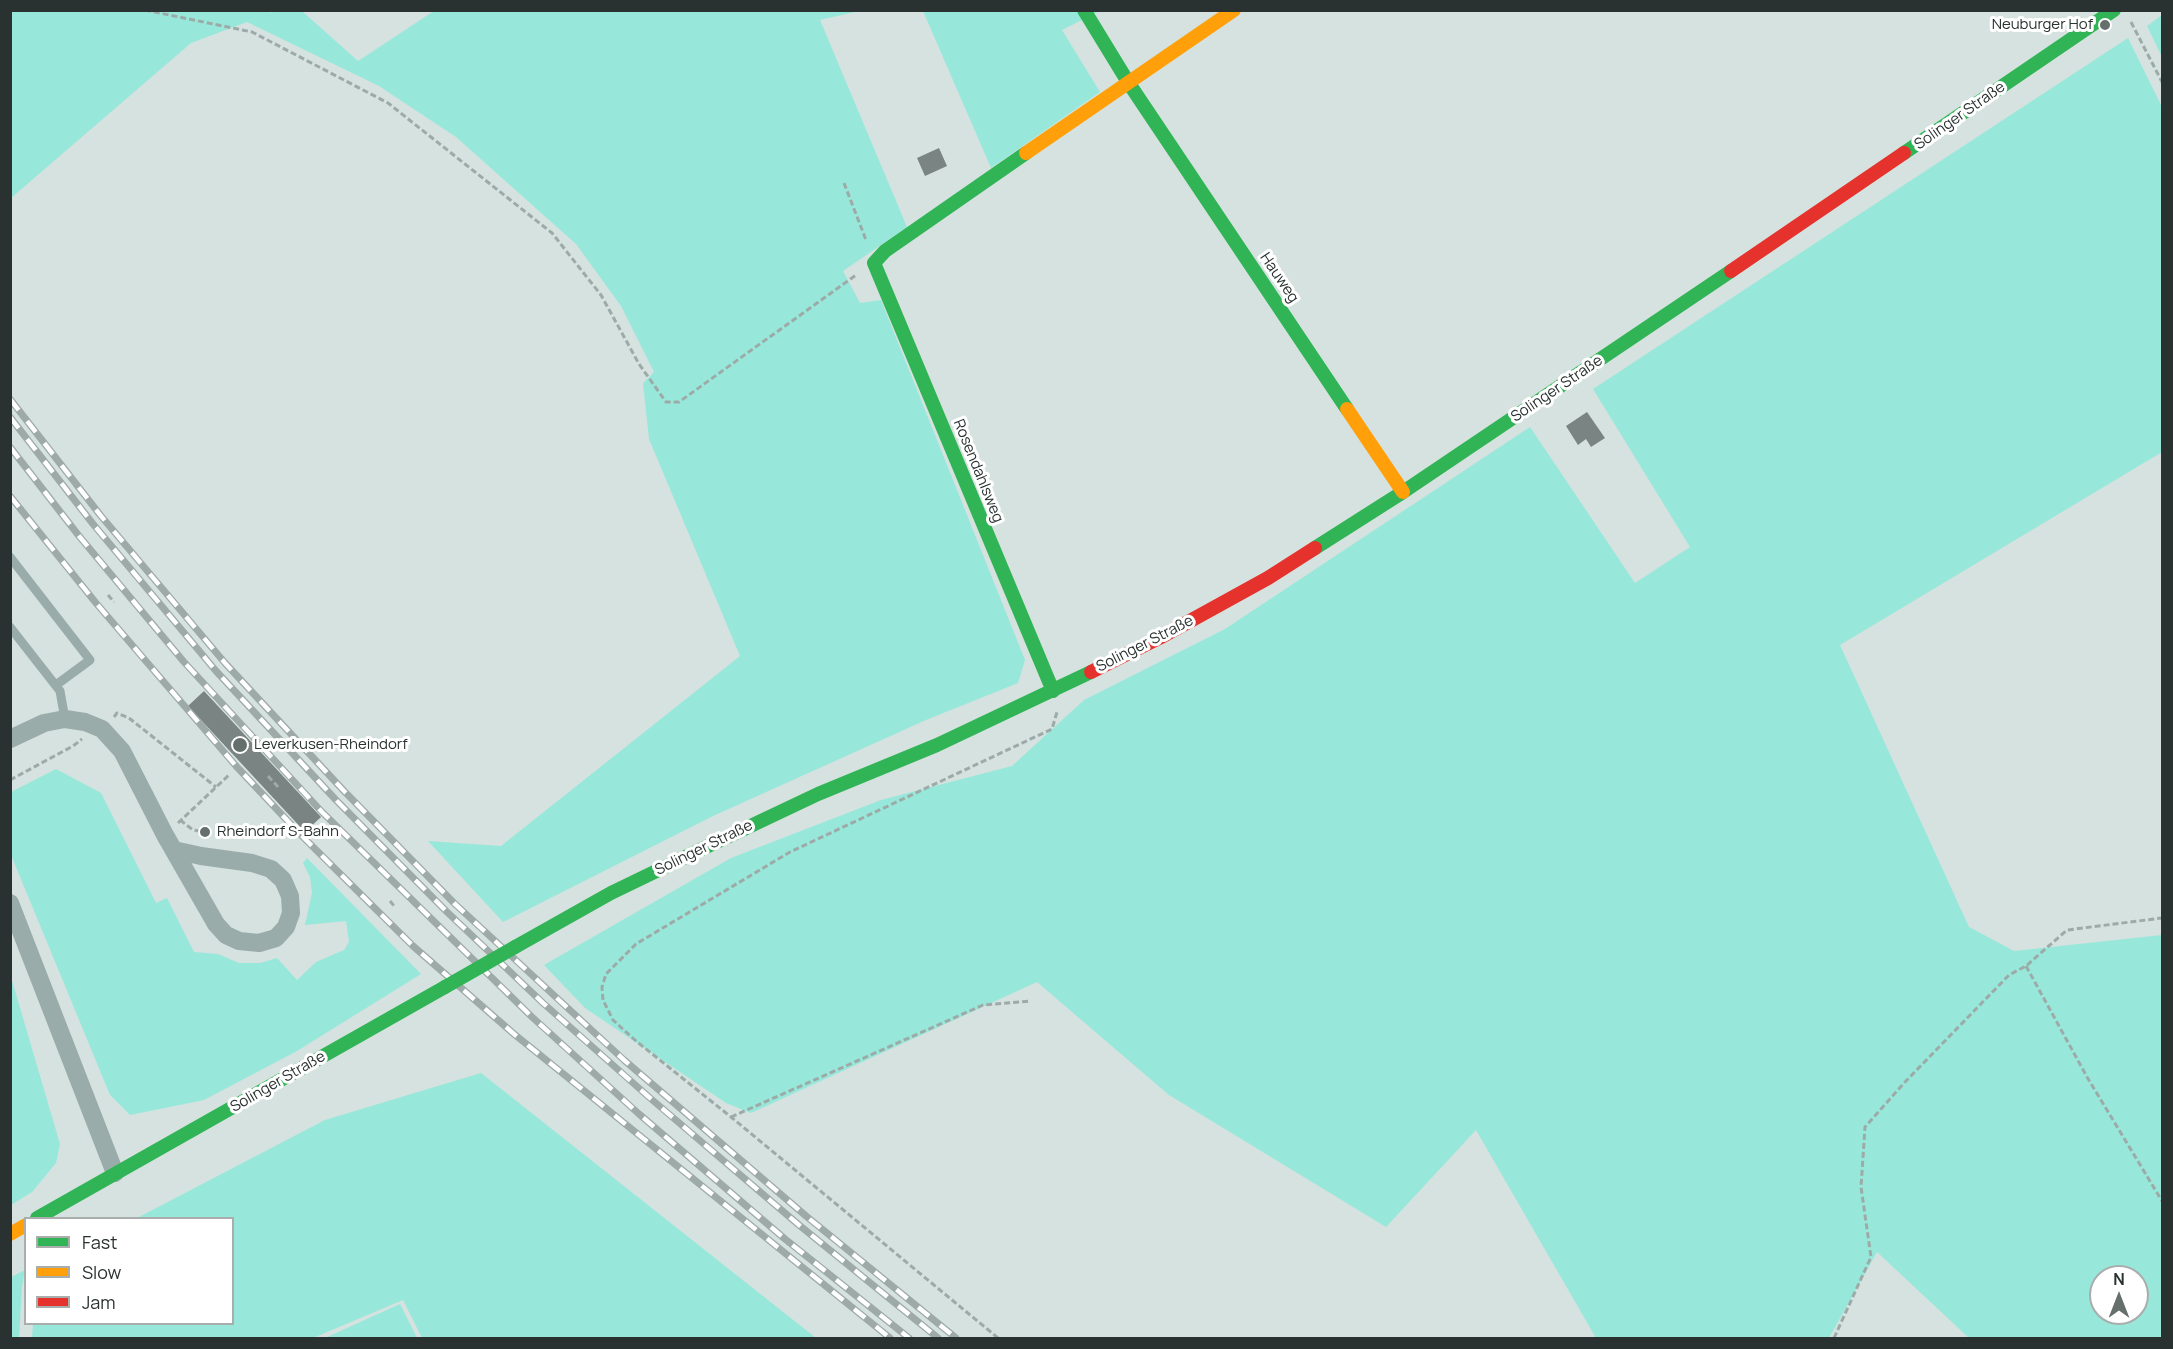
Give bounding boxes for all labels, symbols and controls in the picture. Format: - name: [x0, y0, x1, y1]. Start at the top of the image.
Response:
- place label: Neuburger Hof: [1992, 16, 2093, 34]
- marker: Neuburger Hof: [2098, 18, 2112, 32]
- street label: Solinger Straße: [1911, 78, 2009, 154]
- street label: Hauweg: [1256, 250, 1302, 306]
- street label: Solinger Straße: [1508, 352, 1606, 426]
- street label: Rosendahlsweg: [949, 417, 1007, 525]
- street label: Solinger Straße: [1093, 612, 1197, 676]
- marker: Leverkusen-Rheindorf: [231, 736, 249, 754]
- place label: Leverkusen-Rheindorf: [254, 736, 408, 754]
- street label: Solinger Straße: [652, 817, 756, 879]
- place label: Rheindorf S-Bahn: [217, 823, 339, 841]
- marker: Rheindorf S-Bahn: [198, 825, 212, 839]
- street label: Solinger Straße: [227, 1048, 329, 1116]
- legend: [24, 1217, 234, 1325]
- text: Fast: [82, 1230, 117, 1254]
- text: Slow: [82, 1260, 121, 1284]
- north arrow: [2089, 1265, 2149, 1325]
- text: N: [2113, 1268, 2125, 1290]
- text: Jam: [82, 1290, 116, 1314]

